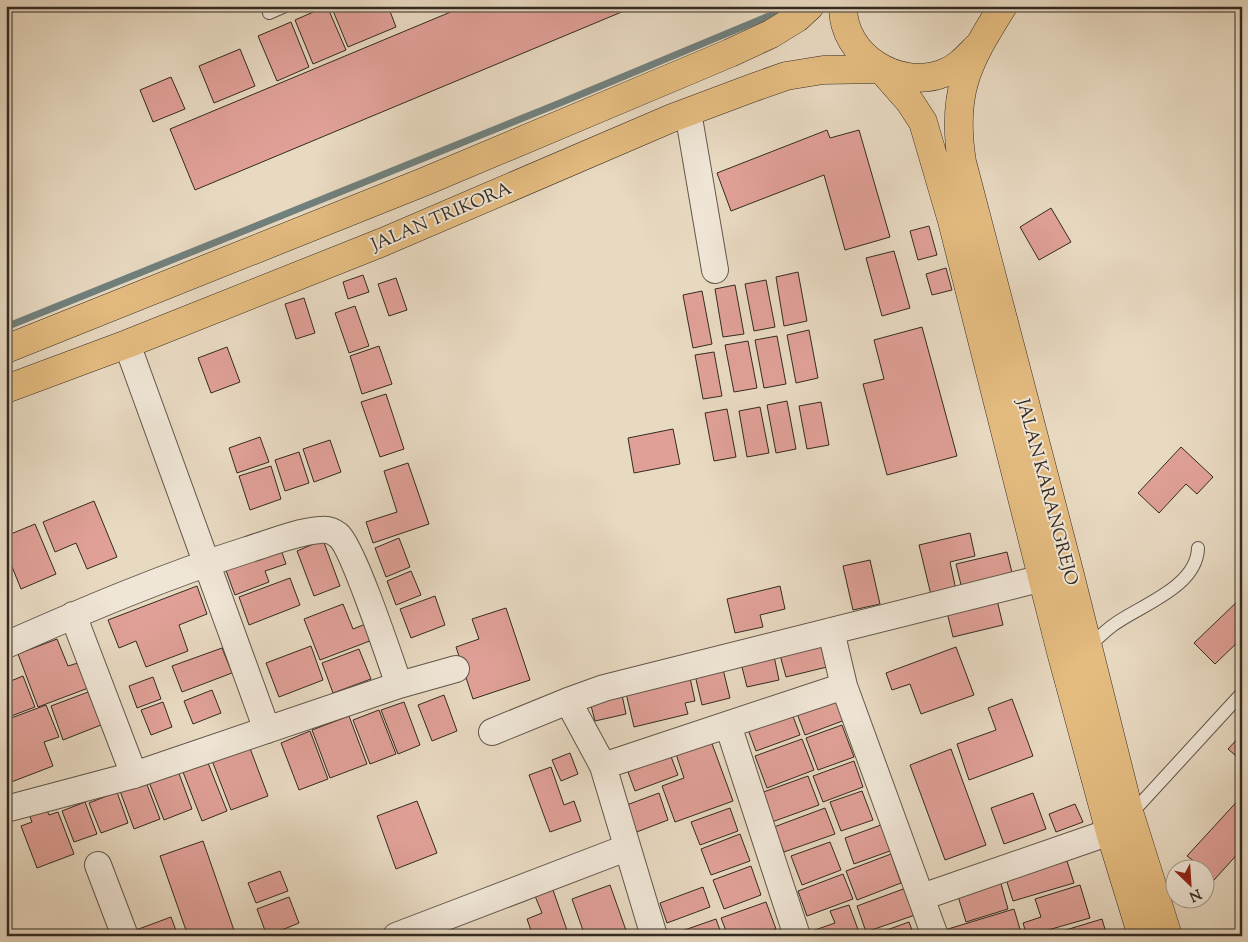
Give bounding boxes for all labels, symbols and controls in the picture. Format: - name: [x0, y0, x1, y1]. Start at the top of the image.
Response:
- street label: JALAN TRIKORA: [367, 176, 516, 260]
- street label: JALAN KARANGREJO: [1008, 395, 1083, 589]
- north arrow: [1166, 860, 1216, 910]
- text: N: [1185, 883, 1204, 905]

